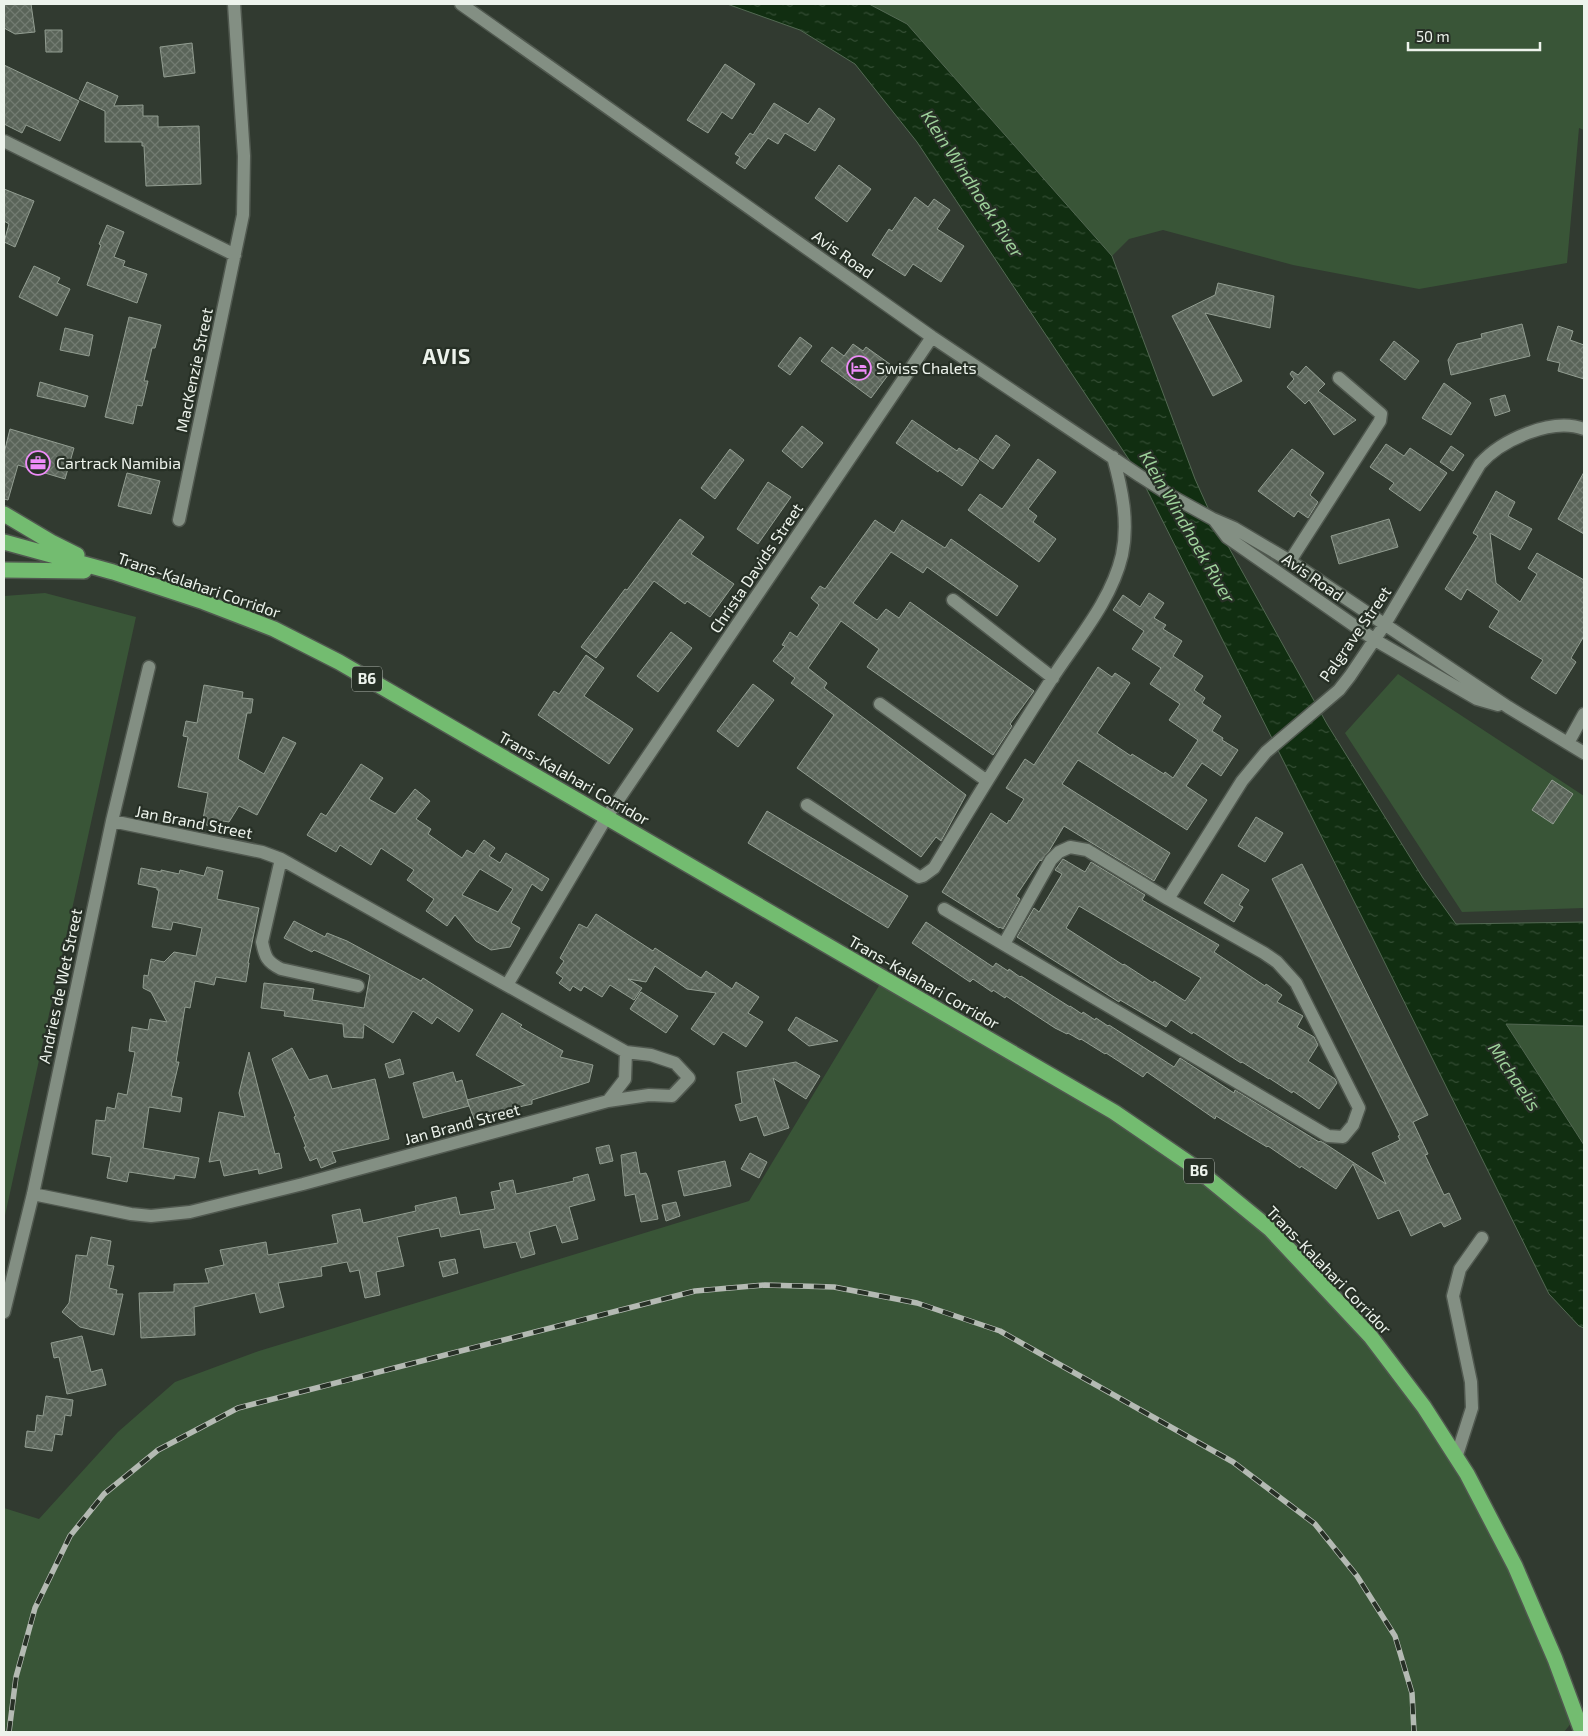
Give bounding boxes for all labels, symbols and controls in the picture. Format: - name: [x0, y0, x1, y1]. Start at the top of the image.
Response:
- scale bar: [1408, 20, 1540, 52]
- text: 50 m: [1416, 27, 1450, 45]
- water label: Klein Windhoek River: [917, 105, 1029, 262]
- street label: Avis Road: [809, 226, 878, 282]
- street label: MacKenzie Street: [171, 306, 216, 434]
- district label: AVIS: [423, 343, 471, 368]
- hotel icon: Swiss Chalets: [846, 355, 872, 381]
- place label: Swiss Chalets: [876, 358, 977, 377]
- water label: Klein Windhoek River: [1135, 447, 1241, 607]
- office icon: Cartrack Namibia: [25, 450, 51, 476]
- place label: Cartrack Namibia: [56, 453, 181, 472]
- street label: Christa Davids Street: [705, 499, 806, 636]
- street label: Trans-Kalahari Corridor: [115, 548, 284, 622]
- street label: Avis Road: [1279, 549, 1348, 605]
- street label: Palgrave Street: [1315, 582, 1395, 685]
- road number: B6: [352, 666, 382, 692]
- street label: Trans-Kalahari Corridor: [495, 727, 654, 829]
- street label: Jan Brand Street: [134, 801, 254, 842]
- street label: Andries de Wet Street: [34, 907, 85, 1065]
- street label: Trans-Kalahari Corridor: [845, 931, 1004, 1033]
- water label: Michaelis: [1484, 1038, 1546, 1115]
- street label: Jan Brand Street: [402, 1099, 522, 1148]
- road number: B6: [1184, 1158, 1214, 1184]
- street label: Trans-Kalahari Corridor: [1263, 1202, 1396, 1338]

